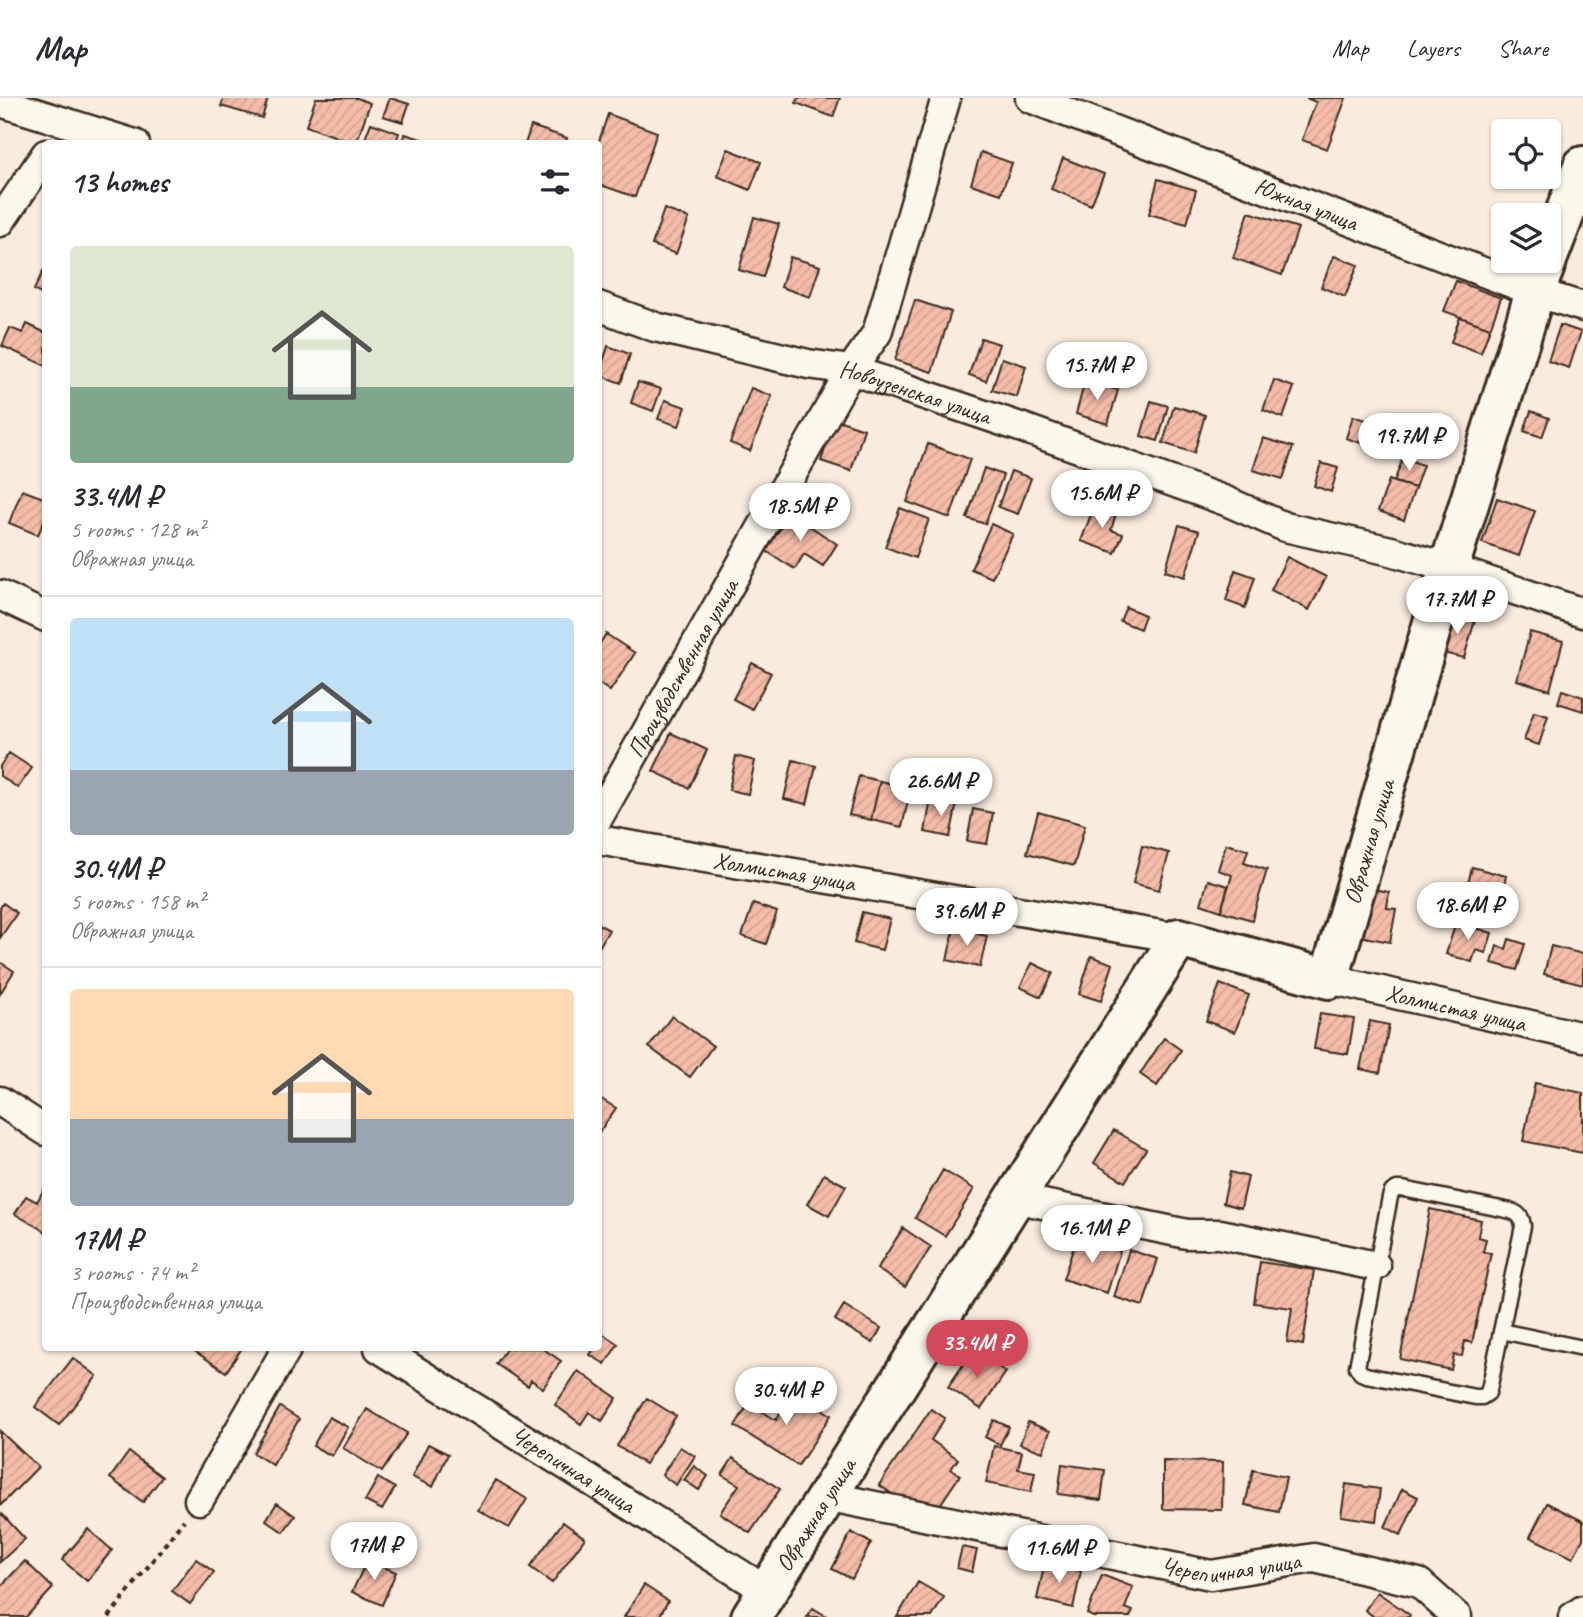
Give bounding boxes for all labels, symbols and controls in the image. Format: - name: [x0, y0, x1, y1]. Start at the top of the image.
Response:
- text: Map: [35, 27, 86, 69]
- text: Map: [1332, 33, 1369, 63]
- text: Layers: [1407, 33, 1460, 63]
- text: Share: [1498, 33, 1548, 63]
- map controls: [1491, 119, 1561, 273]
- button: locate: [1491, 119, 1561, 189]
- text: 13 homes: [70, 163, 168, 201]
- icon: filters: [536, 163, 574, 201]
- street label: Южная улица: [1251, 171, 1363, 238]
- button: layers: [1491, 203, 1561, 273]
- icon: home: [259, 292, 385, 418]
- pin: 15.7M ₽: [1032, 342, 1162, 402]
- text: 15.7M ₽: [1062, 350, 1132, 379]
- street label: Новоузенская улица: [837, 354, 997, 432]
- pin: 19.7M ₽: [1344, 414, 1474, 473]
- text: 19.7M ₽: [1374, 421, 1444, 450]
- pin: 15.6M ₽: [1037, 470, 1167, 530]
- text: 33.4M ₽: [70, 477, 161, 515]
- text: 15.6M ₽: [1067, 478, 1137, 507]
- pin: 18.5M ₽: [735, 484, 865, 543]
- text: 18.5M ₽: [765, 491, 835, 520]
- text: 5 rooms · 128 m²: [70, 515, 205, 544]
- text: Овражная улица: [70, 544, 193, 573]
- street label: Производственная улица: [620, 572, 746, 763]
- pin: 17.7M ₽: [1392, 576, 1522, 636]
- text: 17.7M ₽: [1422, 584, 1492, 613]
- icon: home: [259, 664, 385, 790]
- pin: 26.6M ₽: [876, 758, 1006, 818]
- text: 26.6M ₽: [906, 766, 976, 795]
- street label: Овражная улица: [1337, 774, 1402, 908]
- street label: Холмистая улица: [711, 845, 859, 898]
- text: 30.4M ₽: [70, 849, 161, 887]
- pin: 18.6M ₽: [1403, 882, 1533, 942]
- text: 5 rooms · 158 m²: [70, 887, 205, 916]
- pin: 39.6M ₽: [902, 888, 1032, 948]
- text: 18.6M ₽: [1433, 890, 1503, 919]
- text: 39.6M ₽: [932, 896, 1002, 925]
- text: Овражная улица: [70, 916, 193, 945]
- street label: Холмистая улица: [1383, 977, 1530, 1039]
- icon: home: [259, 1035, 385, 1161]
- pin: 16.1M ₽: [1027, 1206, 1157, 1265]
- text: 16.1M ₽: [1057, 1213, 1127, 1242]
- text: 17M ₽: [70, 1220, 142, 1258]
- text: 3 rooms · 74 m²: [70, 1258, 194, 1287]
- text: Производственная улица: [70, 1287, 262, 1316]
- pin: 33.4M ₽: [912, 1320, 1042, 1380]
- text: 33.4M ₽: [942, 1328, 1012, 1357]
- pin: 30.4M ₽: [721, 1368, 851, 1427]
- text: 30.4M ₽: [751, 1375, 821, 1404]
- street label: Черепичная улица: [506, 1419, 642, 1520]
- street label: Овражная улица: [769, 1451, 864, 1577]
- pin: 17M ₽: [325, 1522, 423, 1582]
- pin: 11.6M ₽: [994, 1526, 1124, 1585]
- text: 17M ₽: [347, 1530, 401, 1559]
- text: 11.6M ₽: [1024, 1533, 1094, 1562]
- street label: Черепичная улица: [1159, 1545, 1304, 1590]

